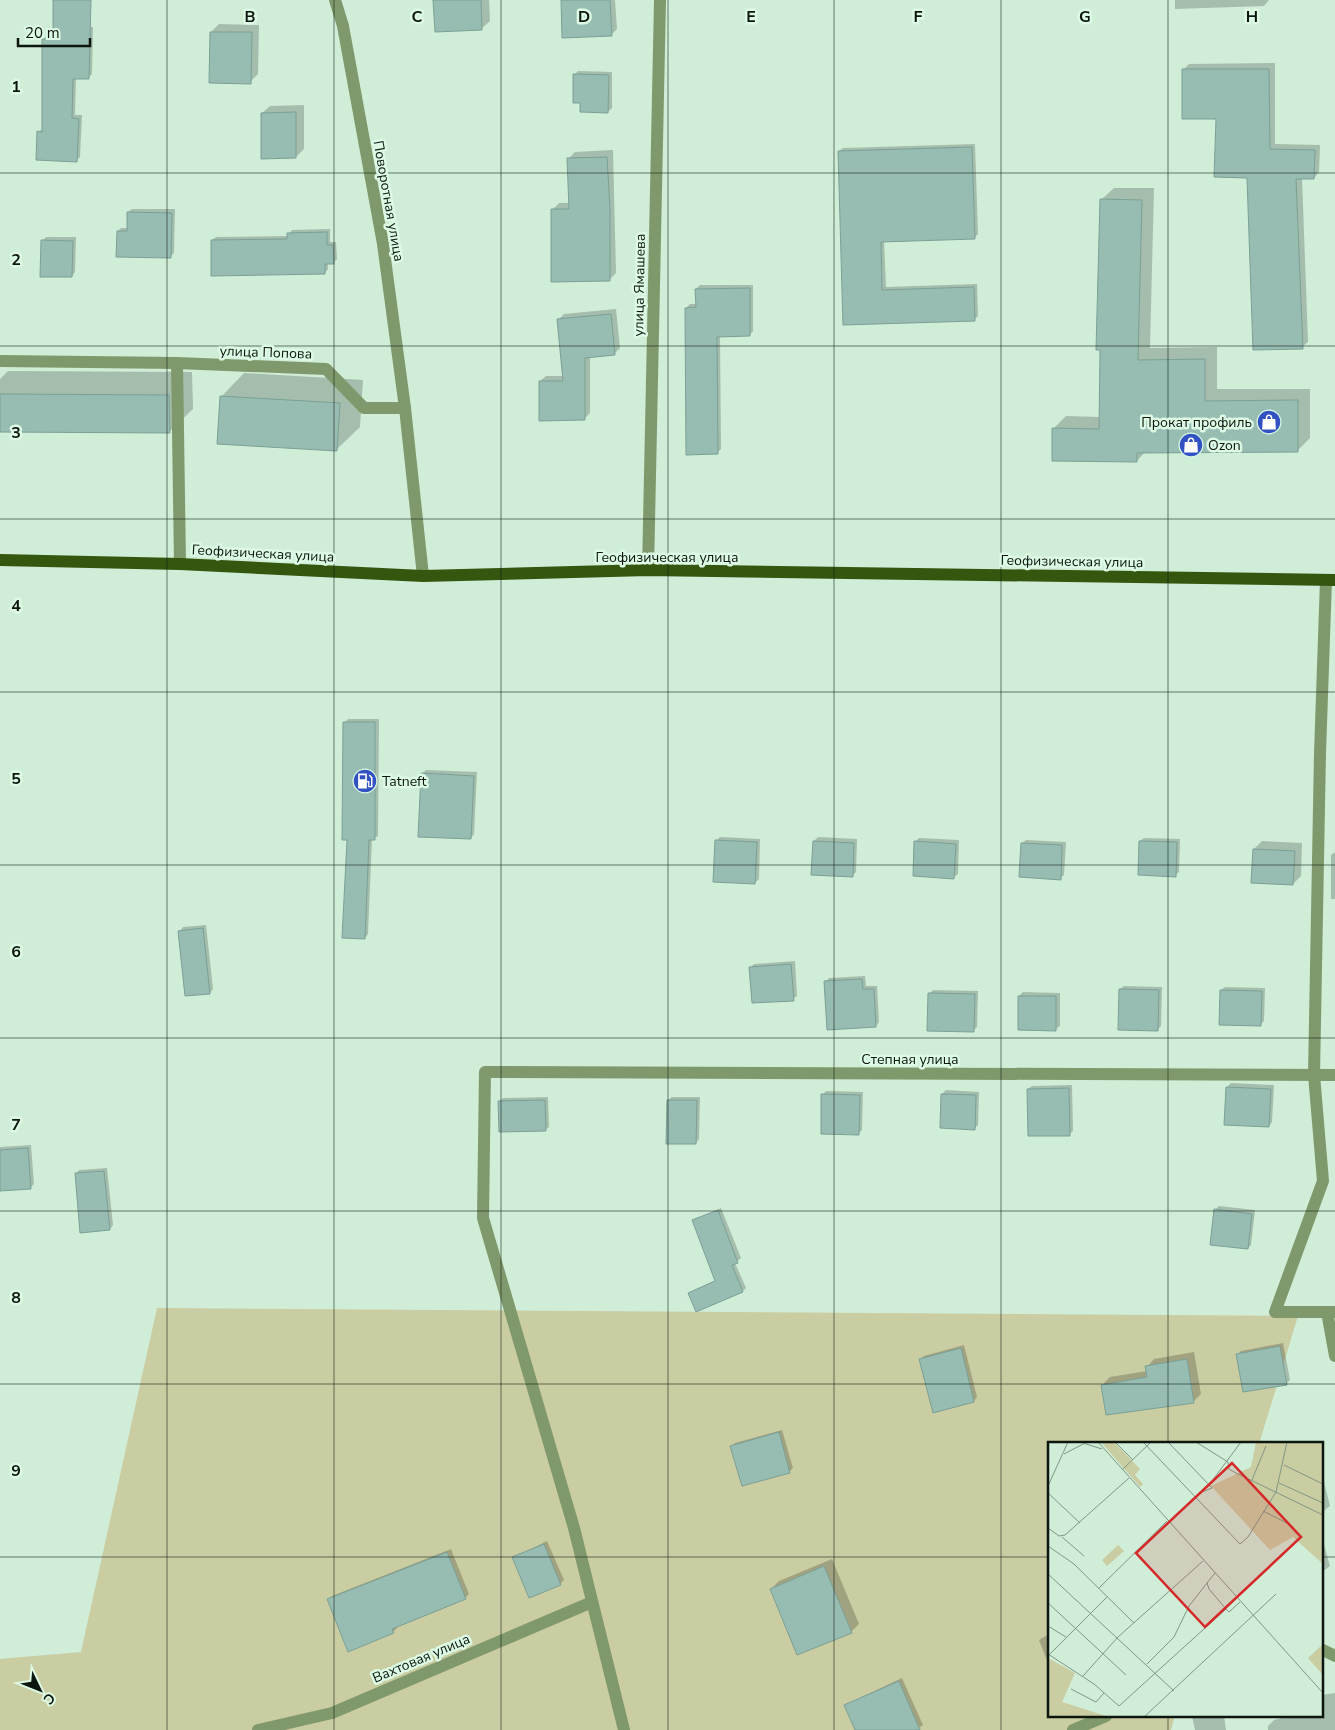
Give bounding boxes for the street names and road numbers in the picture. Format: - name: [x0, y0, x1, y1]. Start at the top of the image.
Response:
- street label: Поворотная улица: [369, 139, 408, 263]
- street label: улица Ямашева: [629, 233, 650, 337]
- street label: улица Попова: [219, 341, 313, 364]
- street label: Геофизическая улица: [191, 540, 335, 567]
- street label: Геофизическая улица: [596, 548, 738, 567]
- street label: Геофизическая улица: [1000, 551, 1144, 572]
- street label: Степная улица: [861, 1050, 959, 1069]
- street label: Вахтовая улица: [370, 1629, 473, 1688]

